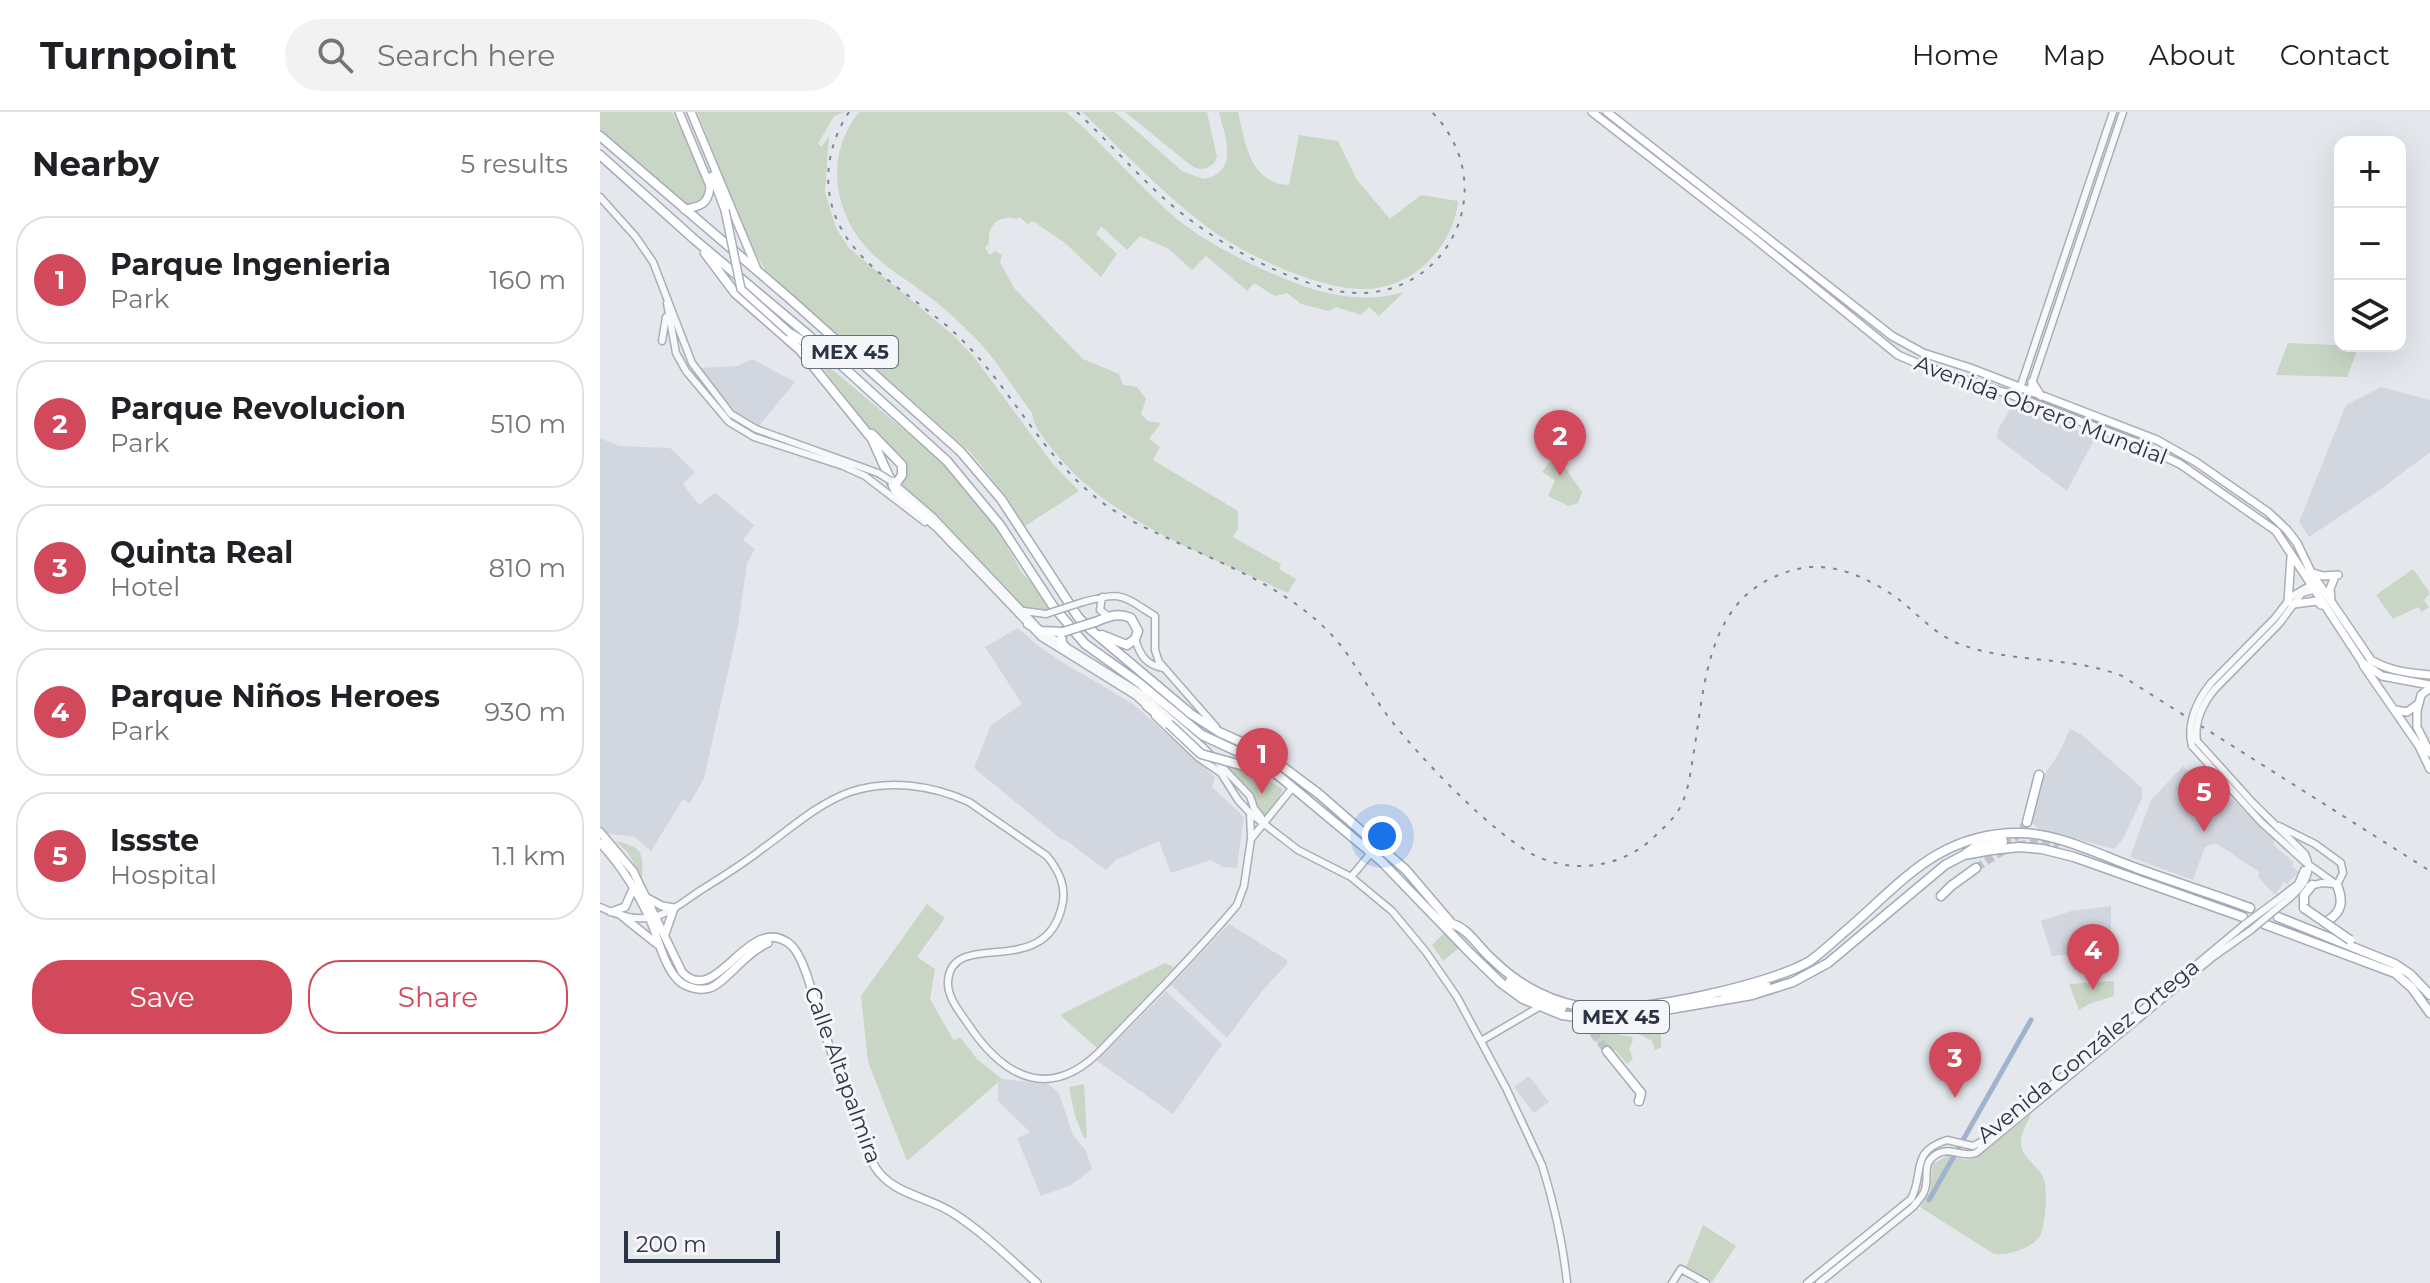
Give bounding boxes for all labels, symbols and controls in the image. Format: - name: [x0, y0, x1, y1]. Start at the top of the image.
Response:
- search box: [285, 19, 845, 91]
- text: Turnpoint: [40, 32, 237, 79]
- icon: search: [313, 33, 357, 77]
- text: Search here: [377, 37, 555, 74]
- text: Home: [1912, 38, 1999, 72]
- text: Map: [2043, 38, 2105, 72]
- text: About: [2149, 38, 2236, 72]
- text: Contact: [2280, 38, 2390, 72]
- map controls: [2334, 136, 2406, 352]
- button: +: [2334, 136, 2406, 208]
- text: Nearby: [32, 143, 159, 185]
- text: 5 results: [461, 148, 568, 180]
- button: −: [2334, 208, 2406, 280]
- text: Parque Ingenieria: [110, 246, 391, 283]
- text: 1: [55, 264, 65, 296]
- text: 160 m: [489, 264, 566, 296]
- button: layers: [2334, 280, 2406, 352]
- text: Park: [110, 283, 169, 315]
- road number: MEX 45: [802, 336, 898, 368]
- street label: Avenida Obrero Mundial: [1911, 349, 2171, 471]
- text: Parque Revolucion: [110, 390, 406, 427]
- text: 2: [52, 408, 68, 440]
- text: 510 m: [490, 408, 566, 440]
- pin: 2: [1534, 410, 1586, 476]
- text: Park: [110, 427, 169, 459]
- text: Quinta Real: [110, 534, 293, 571]
- text: 3: [52, 552, 68, 584]
- text: 810 m: [488, 552, 566, 584]
- text: Hotel: [110, 571, 180, 603]
- text: Parque Niños Heroes: [110, 678, 440, 715]
- text: 4: [51, 696, 69, 728]
- text: 930 m: [484, 696, 566, 728]
- text: Park: [110, 715, 169, 747]
- pin: 1: [1236, 728, 1288, 794]
- pin: 5: [2178, 766, 2230, 832]
- your location: [1362, 816, 1402, 856]
- text: Issste: [110, 822, 199, 859]
- text: 5: [52, 840, 68, 872]
- text: 1.1 km: [492, 840, 566, 872]
- text: Hospital: [110, 859, 217, 891]
- pin: 4: [2067, 924, 2119, 990]
- street label: Avenida González Ortega: [1971, 953, 2205, 1149]
- button: Save: [32, 960, 292, 1034]
- button: Share: [308, 960, 568, 1034]
- street label: Calle Altapalmira: [798, 983, 888, 1167]
- road number: MEX 45: [1573, 1001, 1669, 1033]
- pin: 3: [1929, 1032, 1981, 1098]
- scale bar: [624, 1227, 780, 1263]
- text: 200 m: [636, 1231, 707, 1258]

